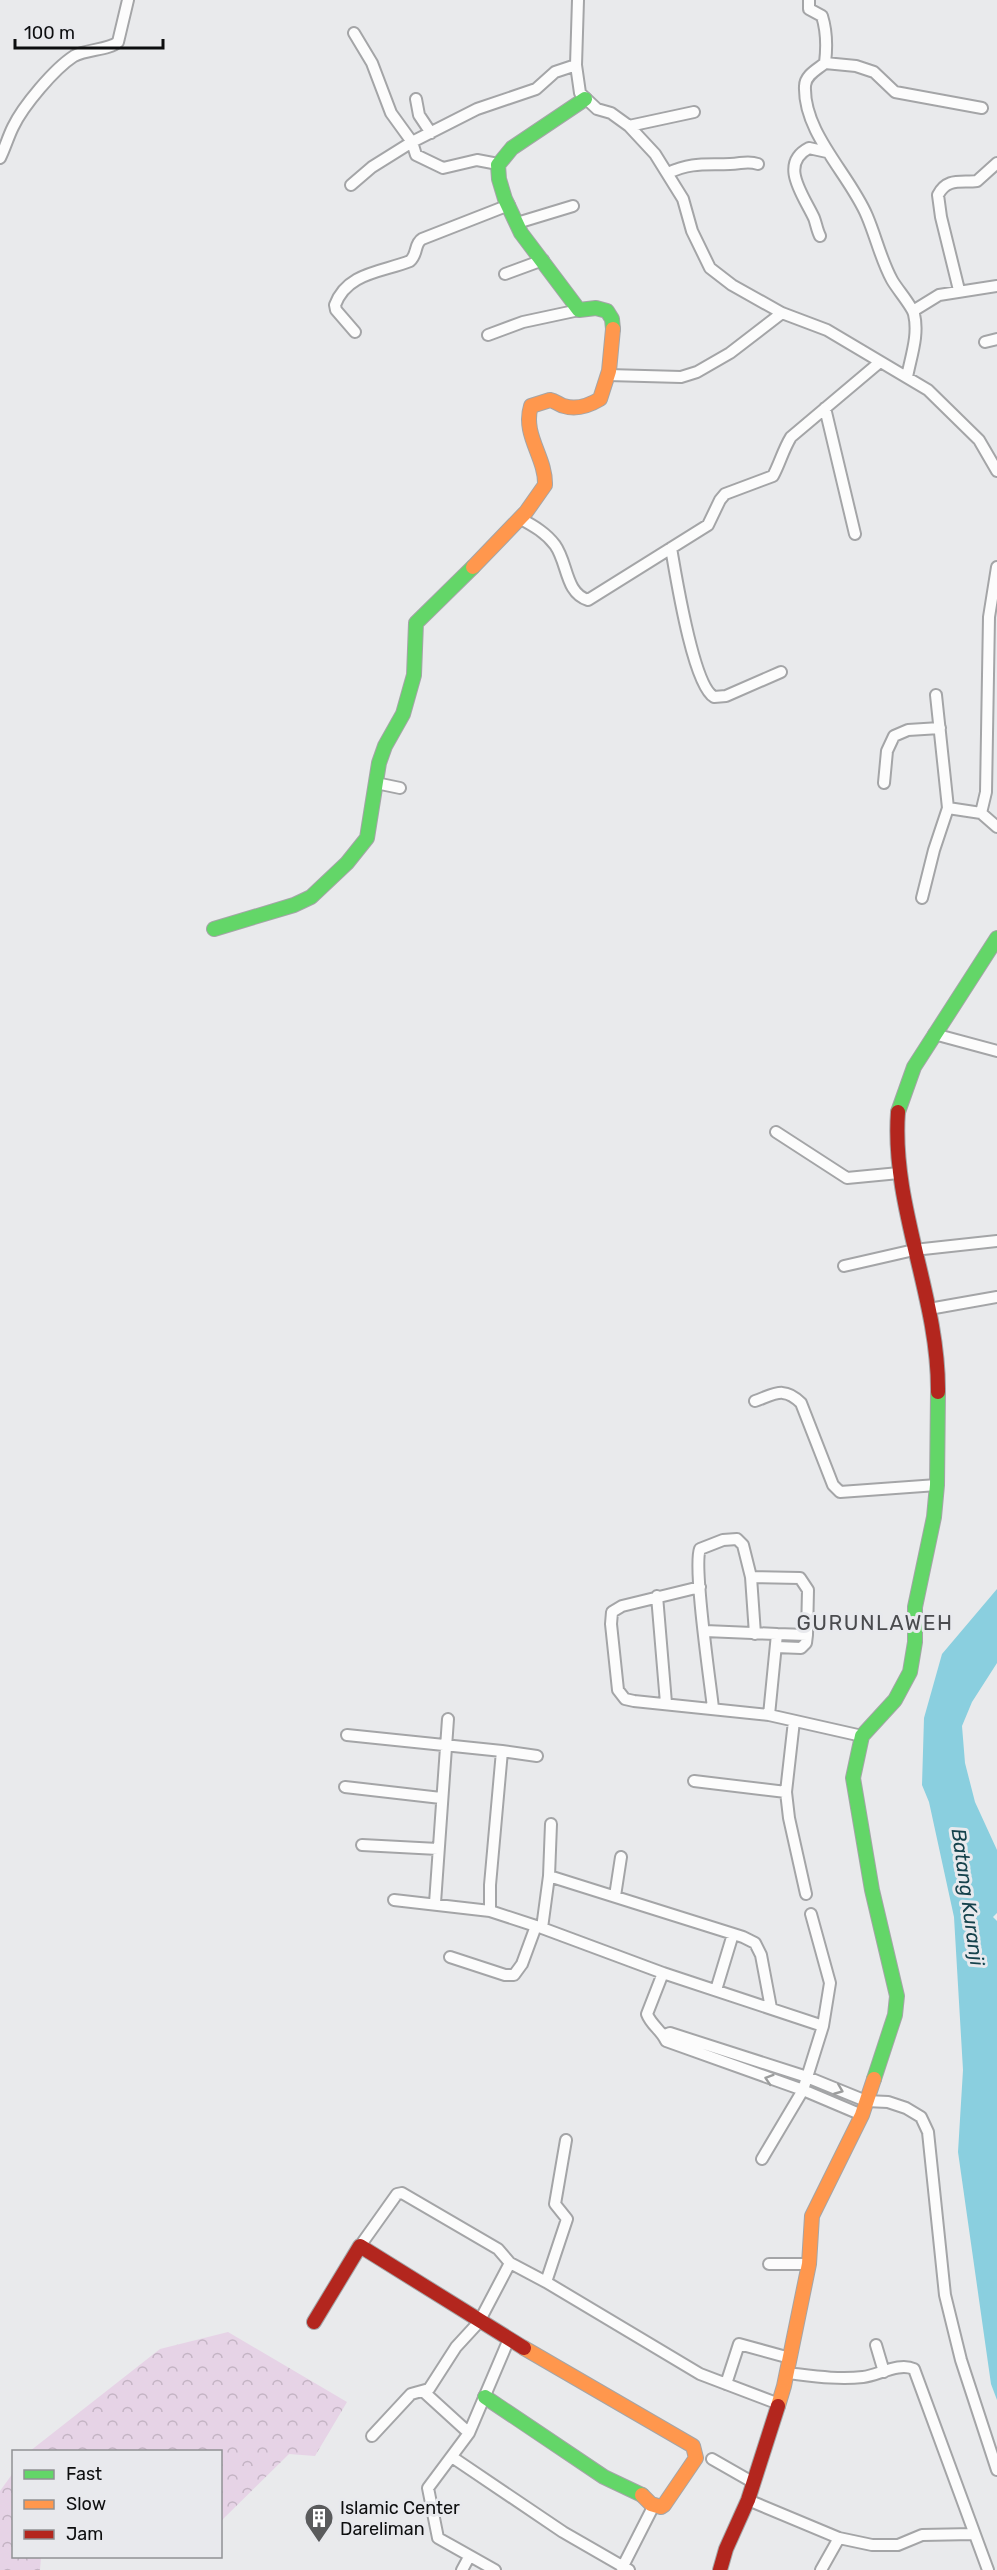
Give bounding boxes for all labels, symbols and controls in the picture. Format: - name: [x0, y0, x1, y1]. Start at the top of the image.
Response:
- scale bar: [15, 12, 164, 50]
- text: 100 m: [24, 22, 75, 44]
- district label: GURUNLAWEH: [797, 1610, 953, 1635]
- water label: Batang Kuranji: [946, 1827, 990, 1968]
- one-way arrow: [764, 2073, 774, 2086]
- one-way arrow: [832, 2083, 843, 2095]
- legend: [12, 2450, 222, 2558]
- text: Fast: [66, 2463, 102, 2485]
- text: Slow: [66, 2493, 106, 2515]
- place label: Islamic Center Dareliman: [340, 2497, 460, 2540]
- building icon: Islamic Center Dareliman: [303, 2502, 335, 2544]
- text: Jam: [66, 2523, 103, 2545]

